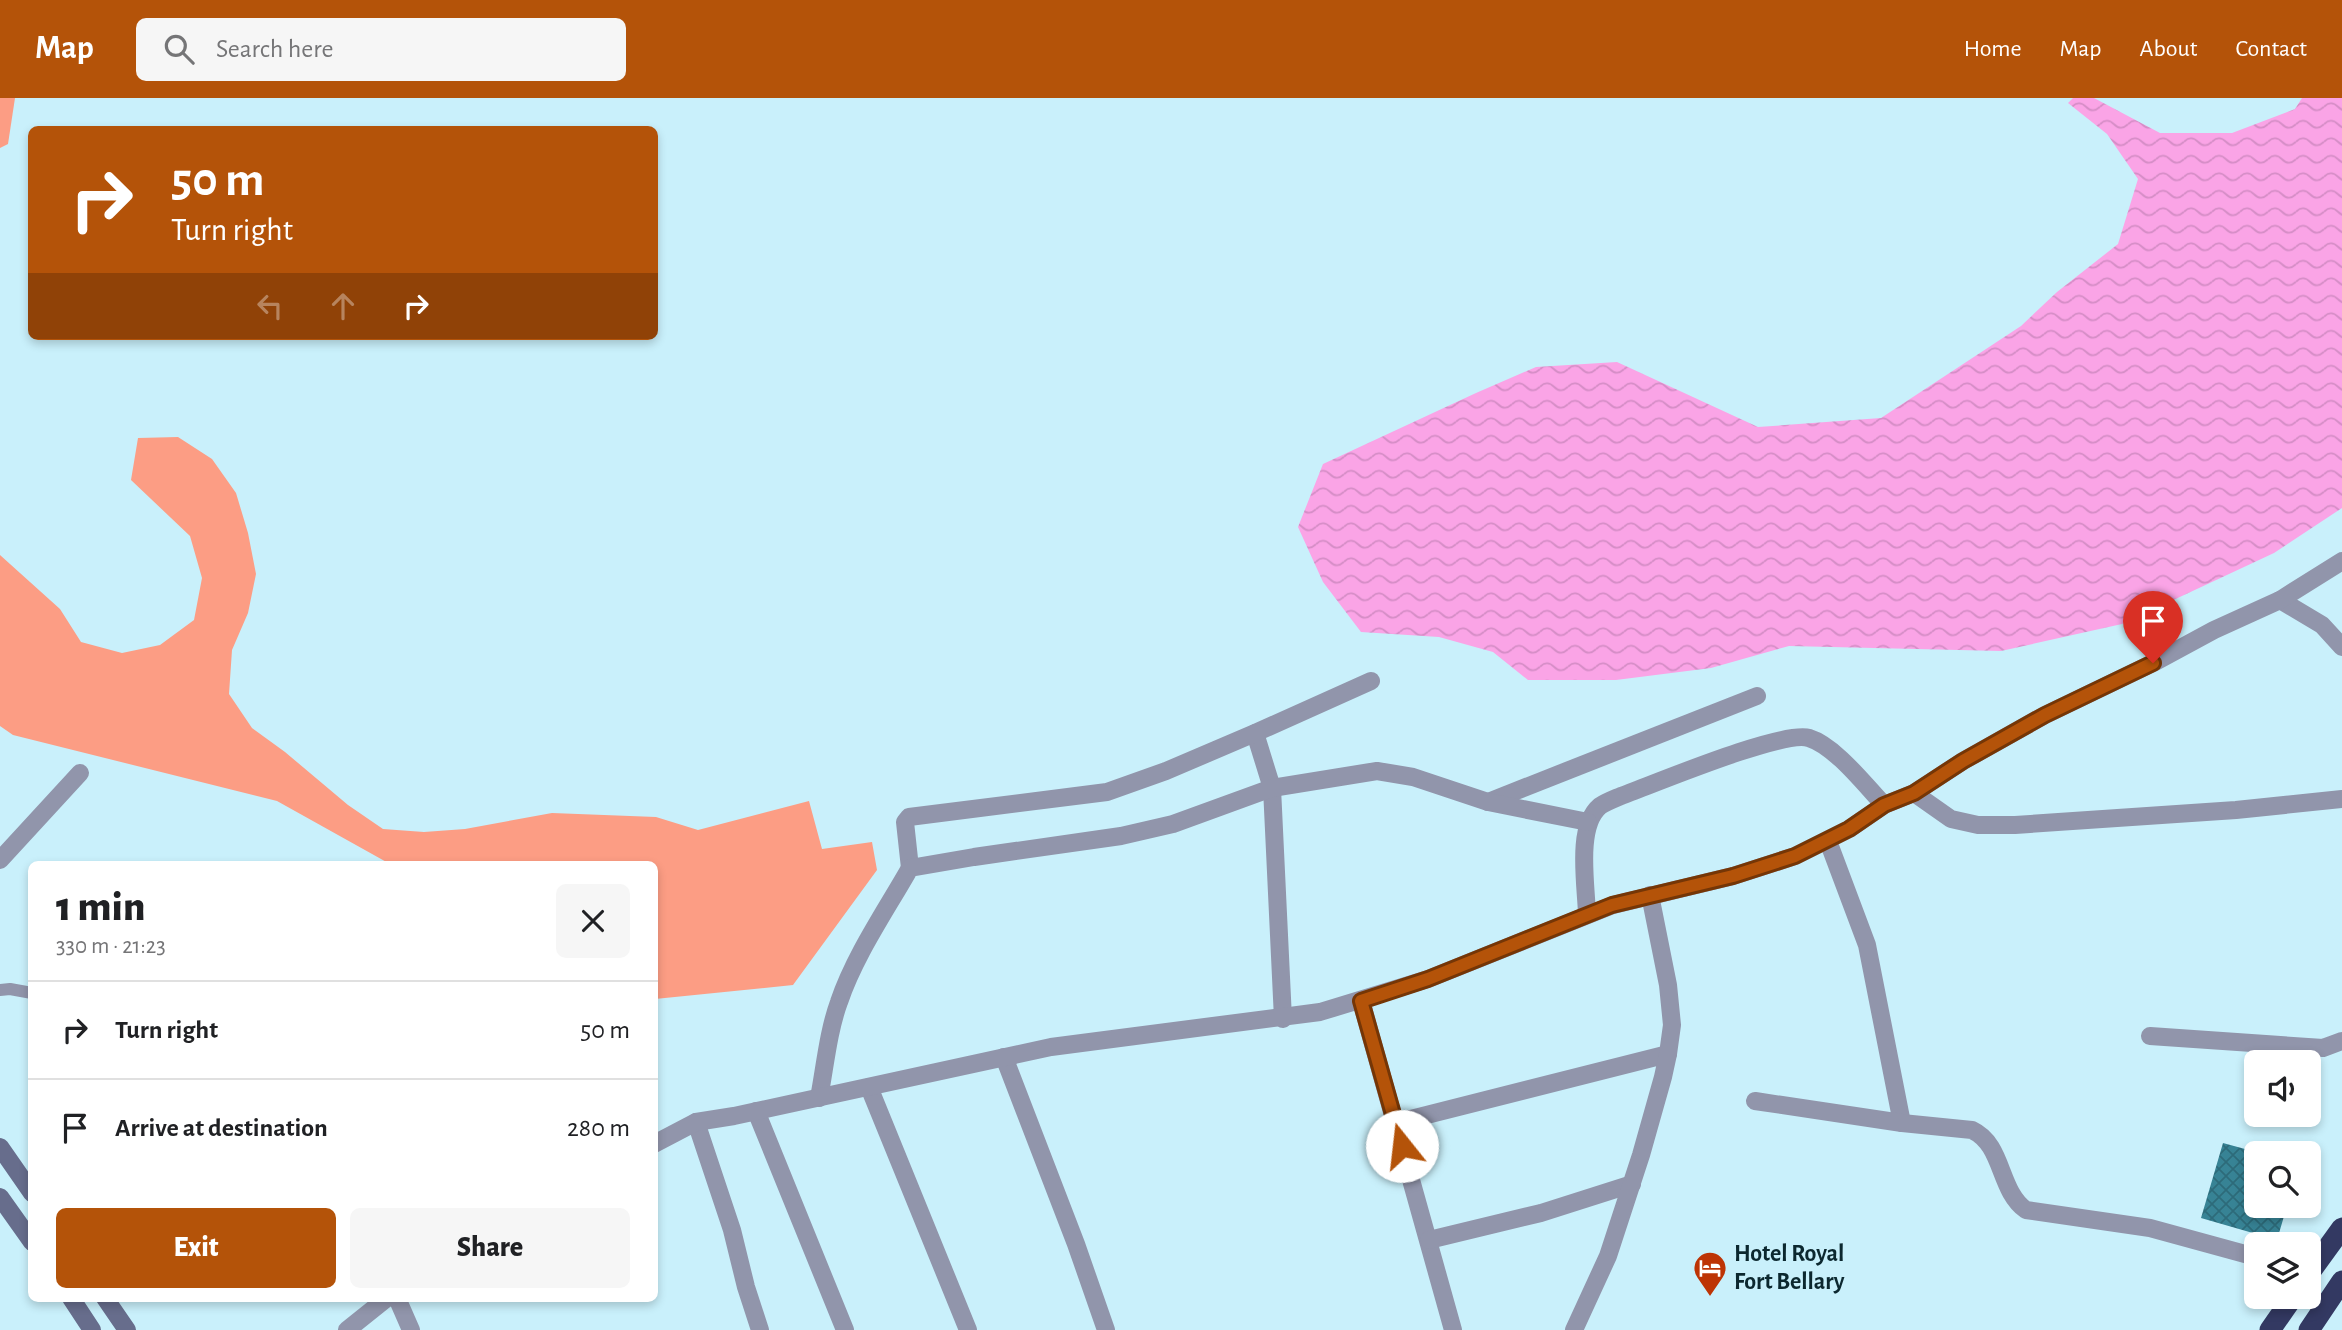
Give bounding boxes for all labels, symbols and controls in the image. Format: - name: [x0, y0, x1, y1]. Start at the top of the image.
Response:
- search box: [136, 18, 626, 81]
- icon: search: [160, 30, 198, 68]
- text: Map: [35, 32, 94, 65]
- text: Search here: [216, 36, 334, 62]
- text: Home: [1964, 37, 2022, 61]
- text: Map: [2060, 37, 2102, 61]
- text: About: [2140, 37, 2197, 61]
- text: Contact: [2235, 37, 2307, 61]
- icon: right: [56, 154, 147, 245]
- text: 50 m: [171, 156, 265, 205]
- text: Turn right: [171, 214, 293, 246]
- icon: left: [251, 287, 289, 325]
- icon: ahead: [324, 287, 362, 325]
- icon: right: [397, 287, 435, 325]
- pin: [2123, 591, 2183, 663]
- icon: arrive: [2134, 602, 2172, 640]
- button: close: [556, 884, 630, 958]
- text: 1 min: [56, 886, 145, 928]
- text: 330 m · 21:23: [56, 935, 166, 958]
- icon: right: [56, 1011, 94, 1049]
- text: Turn right: [115, 1017, 218, 1043]
- text: 50 m: [580, 1017, 630, 1043]
- map controls: [2244, 1050, 2321, 1309]
- button: sound: [2244, 1050, 2321, 1127]
- icon: arrive: [56, 1109, 94, 1147]
- position arrow: [1365, 1109, 1439, 1183]
- text: Arrive at destination: [115, 1115, 328, 1141]
- text: 280 m: [567, 1115, 630, 1141]
- button: search: [2244, 1141, 2321, 1218]
- button: Exit: [56, 1208, 336, 1288]
- button: Share: [350, 1208, 630, 1288]
- button: layers: [2244, 1232, 2321, 1309]
- place label: Hotel Royal Fort Bellary: [1734, 1242, 1845, 1294]
- hotel icon: Hotel Royal Fort Bellary: [1691, 1249, 1729, 1298]

